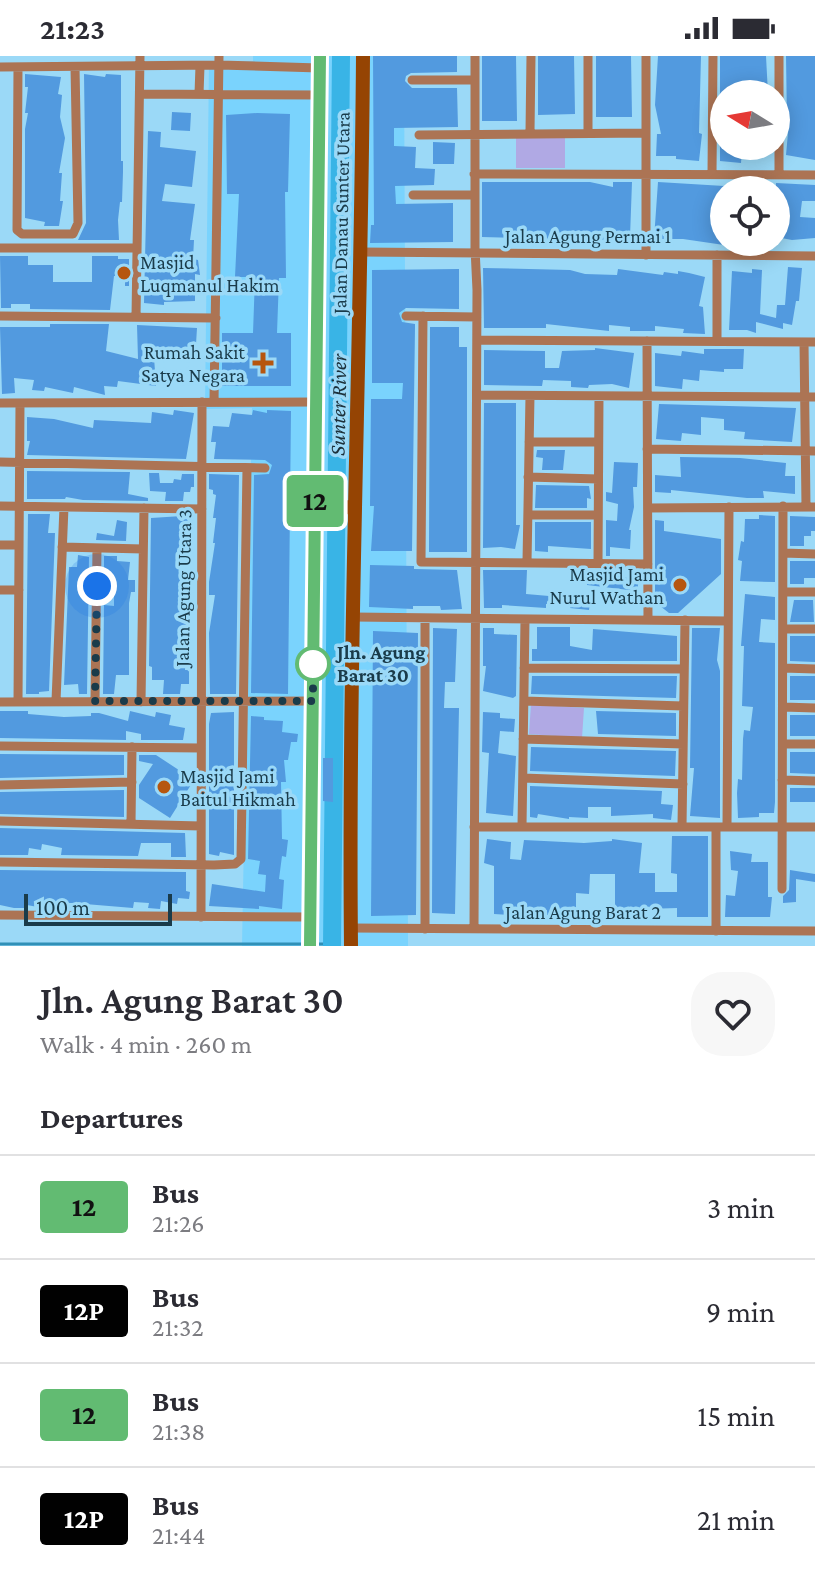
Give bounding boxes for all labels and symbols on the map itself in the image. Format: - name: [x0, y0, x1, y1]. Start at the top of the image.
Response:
- north arrow: [710, 80, 790, 160]
- street label: Jalan Danau Sunter Utara: [328, 112, 355, 316]
- street label: Jalan Agung Permai 1: [503, 225, 671, 248]
- place label: Masjid Luqmanul Hakim: [140, 251, 280, 297]
- marker: Masjid Luqmanul Hakim: [115, 264, 133, 282]
- place label: Rumah Sakit Satya Negara: [141, 341, 245, 387]
- marker: Rumah Sakit Satya Negara: [252, 352, 274, 374]
- water label: Sunter River: [325, 352, 351, 456]
- line badge: 12: [279, 475, 351, 527]
- street label: Jalan Agung Utara 3: [171, 509, 196, 669]
- place label: Masjid Jami Nurul Wathan: [549, 563, 664, 608]
- your location: [77, 566, 117, 606]
- marker: Masjid Jami Nurul Wathan: [671, 576, 689, 594]
- place label: Jln. Agung Barat 30: [335, 641, 425, 686]
- marker: Jln. Agung Barat 30: [296, 647, 330, 681]
- place label: Masjid Jami Baitul Hikmah: [180, 765, 296, 810]
- marker: Masjid Jami Baitul Hikmah: [155, 778, 173, 796]
- scale bar: [24, 890, 172, 926]
- street label: Jalan Agung Barat 2: [503, 901, 661, 924]

